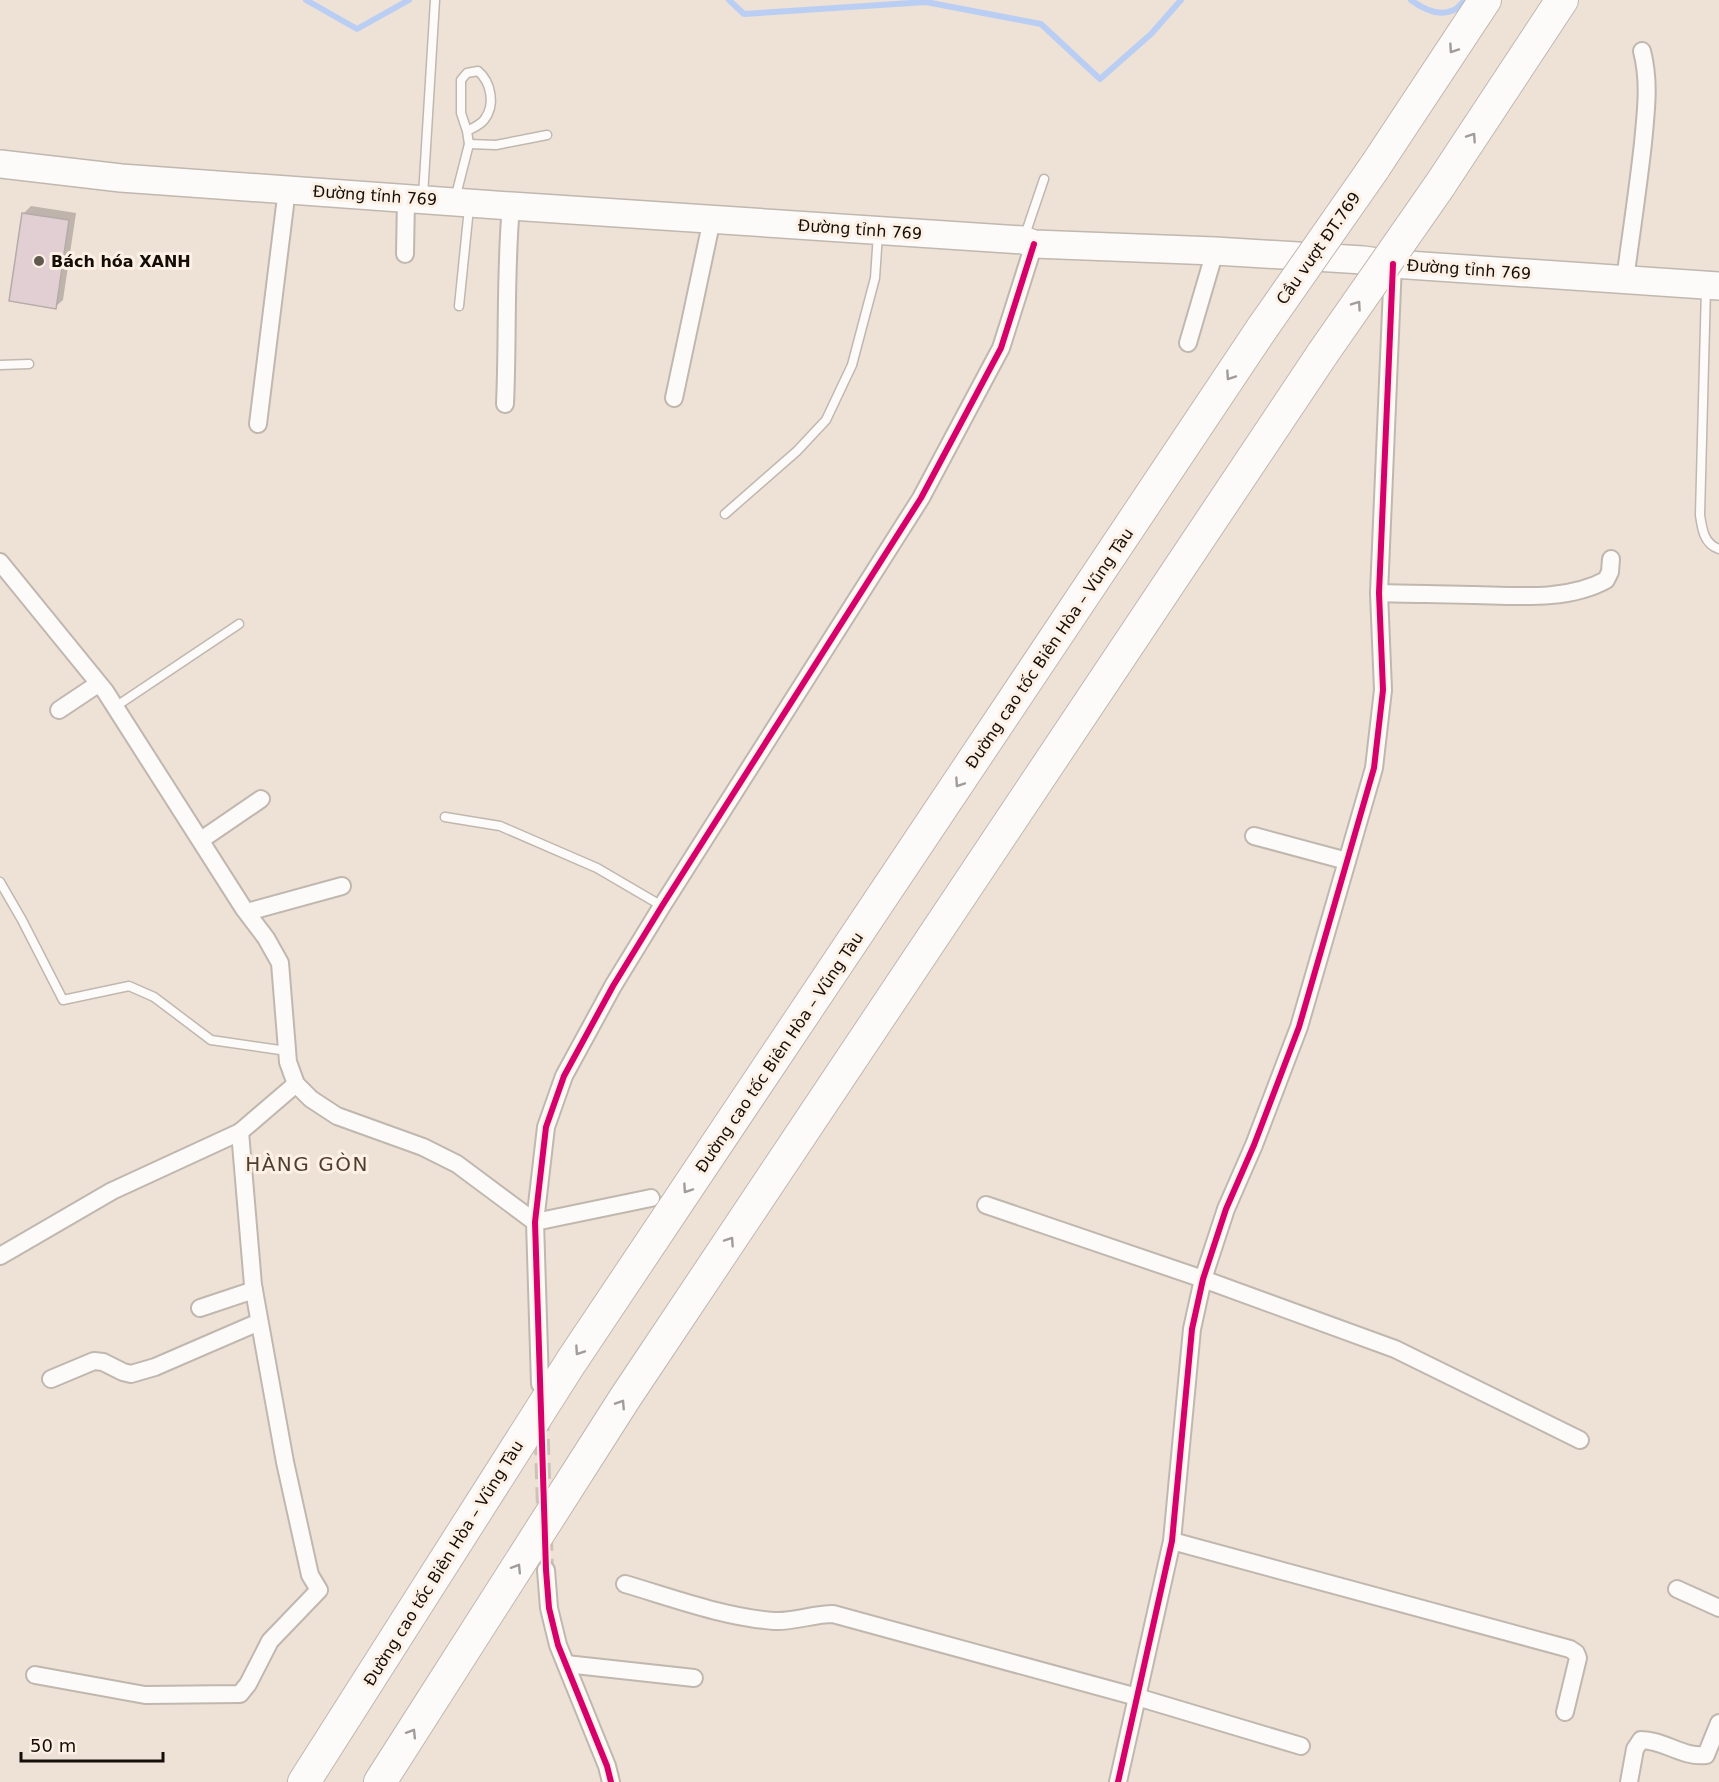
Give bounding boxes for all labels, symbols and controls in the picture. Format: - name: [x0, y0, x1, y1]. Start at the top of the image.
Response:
- one-way arrow: [1449, 42, 1460, 53]
- one-way arrow: [1465, 132, 1476, 143]
- street label: Đường tỉnh 769: [312, 182, 438, 209]
- street label: Cầu vượt ĐT.769: [1273, 188, 1364, 308]
- street label: Đường tỉnh 769: [797, 216, 923, 243]
- place label: Bách hóa XANH: [51, 252, 191, 271]
- marker: Bách hóa XANH: [32, 254, 46, 268]
- street label: Đường tỉnh 769: [1406, 256, 1532, 283]
- one-way arrow: [1350, 301, 1361, 312]
- one-way arrow: [1226, 370, 1238, 380]
- street label: Đường cao tốc Biên Hòa – Vũng Tàu: [962, 525, 1137, 772]
- one-way arrow: [955, 776, 966, 787]
- street label: Đường cao tốc Biên Hòa – Vũng Tàu: [692, 929, 867, 1176]
- district label: HÀNG GÒN: [245, 1152, 369, 1176]
- one-way arrow: [683, 1182, 694, 1193]
- one-way arrow: [722, 1237, 733, 1248]
- one-way arrow: [574, 1345, 586, 1355]
- one-way arrow: [614, 1400, 626, 1410]
- street label: Đường cao tốc Biên Hòa – Vũng Tàu: [360, 1437, 527, 1689]
- one-way arrow: [509, 1564, 521, 1574]
- scale bar: [21, 1725, 164, 1763]
- one-way arrow: [404, 1729, 416, 1739]
- text: 50 m: [30, 1735, 76, 1756]

